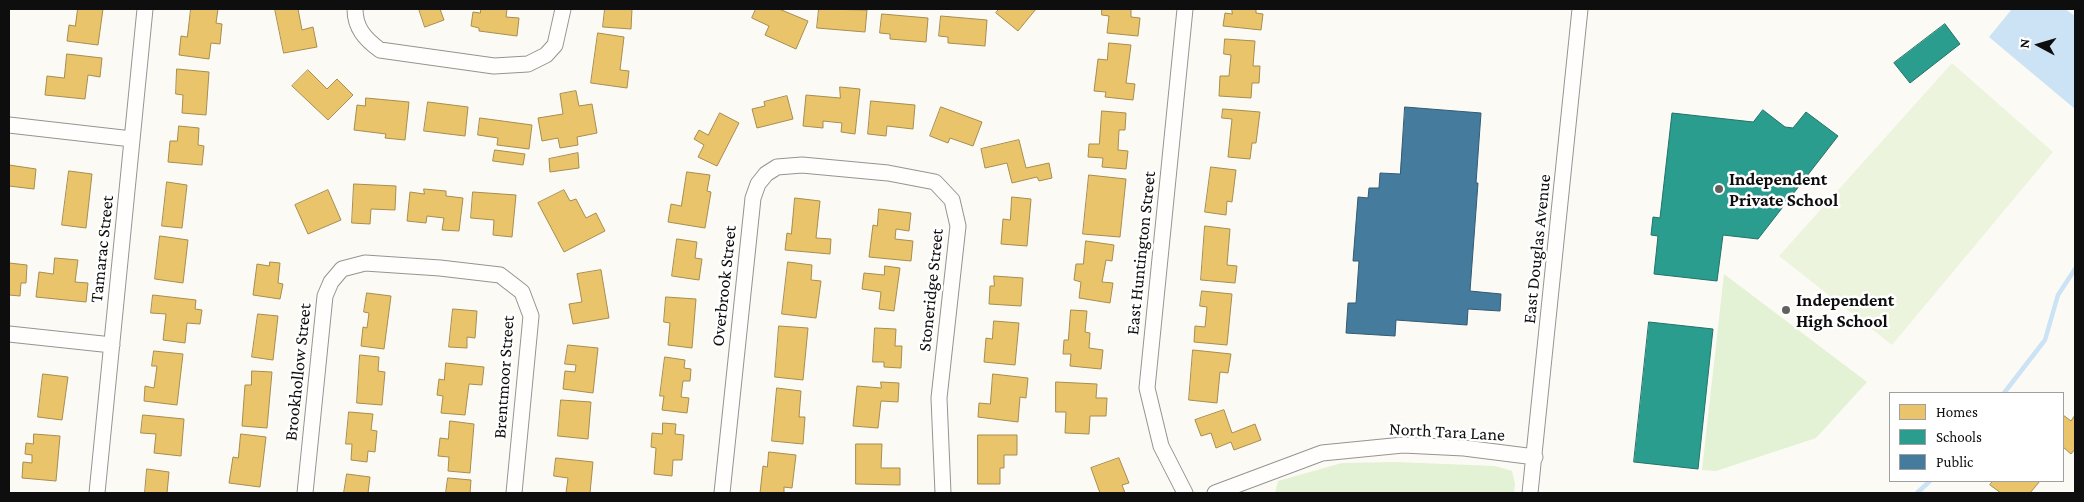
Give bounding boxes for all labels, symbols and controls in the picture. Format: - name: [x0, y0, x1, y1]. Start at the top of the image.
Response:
- north arrow: [2014, 20, 2064, 70]
- text: N: [2016, 38, 2033, 49]
- place label: Independent Private School: [1729, 168, 1838, 210]
- street label: East Huntington Street: [1122, 170, 1160, 336]
- street label: East Douglas Avenue: [1518, 173, 1556, 325]
- marker: Independent Private School: [1713, 183, 1725, 195]
- street label: Tamarac Street: [86, 194, 118, 304]
- street label: Overbrook Street: [707, 224, 741, 348]
- street label: Stoneridge Street: [914, 228, 948, 352]
- place label: Independent High School: [1796, 289, 1894, 332]
- street label: Brookhollow Street: [280, 302, 316, 442]
- marker: Independent High School: [1780, 304, 1792, 316]
- street label: Brentmoor Street: [489, 315, 519, 439]
- legend: [1889, 392, 2064, 482]
- text: Homes: [1936, 404, 1978, 420]
- street label: North Tara Lane: [1388, 418, 1506, 446]
- text: Schools: [1936, 429, 1982, 445]
- text: Public: [1936, 454, 1973, 470]

